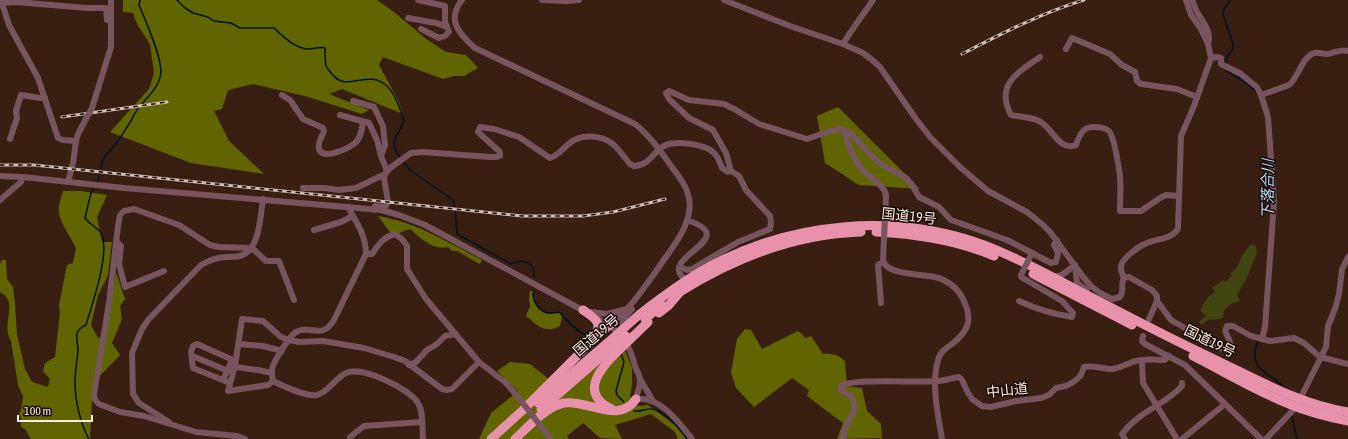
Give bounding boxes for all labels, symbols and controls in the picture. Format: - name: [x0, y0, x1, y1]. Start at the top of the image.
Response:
- water label: 下落合川: [1259, 157, 1276, 219]
- street label: 国道19号: [881, 205, 937, 227]
- street label: 国道19号: [570, 311, 622, 359]
- street label: 国道19号: [1182, 322, 1238, 360]
- street label: 中山道: [985, 380, 1029, 400]
- scale bar: [18, 397, 92, 423]
- text: 100 m: [24, 404, 51, 418]

